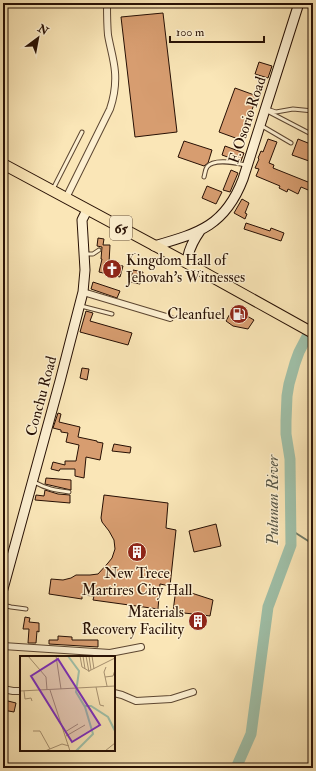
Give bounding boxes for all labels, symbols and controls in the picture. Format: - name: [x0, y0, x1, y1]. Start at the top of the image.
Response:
- north arrow: [18, 18, 58, 58]
- scale bar: [170, 18, 264, 44]
- text: N: [35, 21, 52, 39]
- text: 100 m: [176, 25, 205, 40]
- street label: F. Osorio Road: [224, 74, 271, 166]
- road number: 65: [110, 216, 132, 240]
- place label: Kingdom Hall of Jehovah's Witnesses: [125, 251, 245, 288]
- church icon: Kingdom Hall of Jehovah's Witnesses: [101, 258, 123, 280]
- fuel station icon: Cleanfuel: [228, 303, 250, 325]
- place label: Cleanfuel: [167, 305, 225, 324]
- street label: Conchu Road: [22, 353, 61, 438]
- water label: Pulunan River: [263, 454, 283, 546]
- building icon: New Trece Martires City Hall: [126, 541, 148, 563]
- place label: New Trece Martires City Hall: [82, 564, 192, 600]
- place label: Materials Recovery Facility: [82, 603, 184, 639]
- building icon: Materials Recovery Facility: [187, 610, 209, 632]
- inset map: [20, 656, 115, 751]

